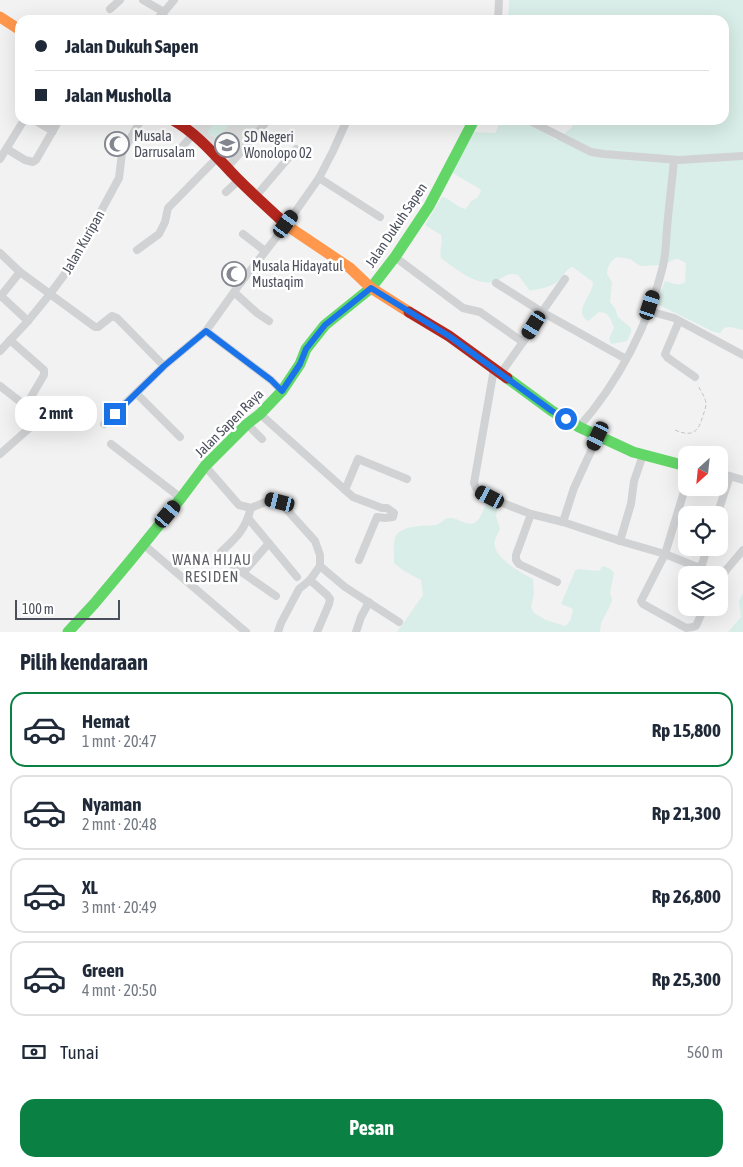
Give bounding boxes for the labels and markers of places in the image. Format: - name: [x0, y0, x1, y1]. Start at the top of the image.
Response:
- place label: Musala Darrusalam: [134, 128, 195, 160]
- place label: SD Negeri Wonolopo 02: [244, 129, 312, 161]
- mosque icon: Musala Darrusalam: [104, 131, 130, 157]
- school or university icon: SD Negeri Wonolopo 02: [214, 132, 240, 158]
- place label: Musala Hidayatul Mustaqim: [252, 258, 343, 290]
- mosque icon: Musala Hidayatul Mustaqim: [221, 261, 247, 287]

